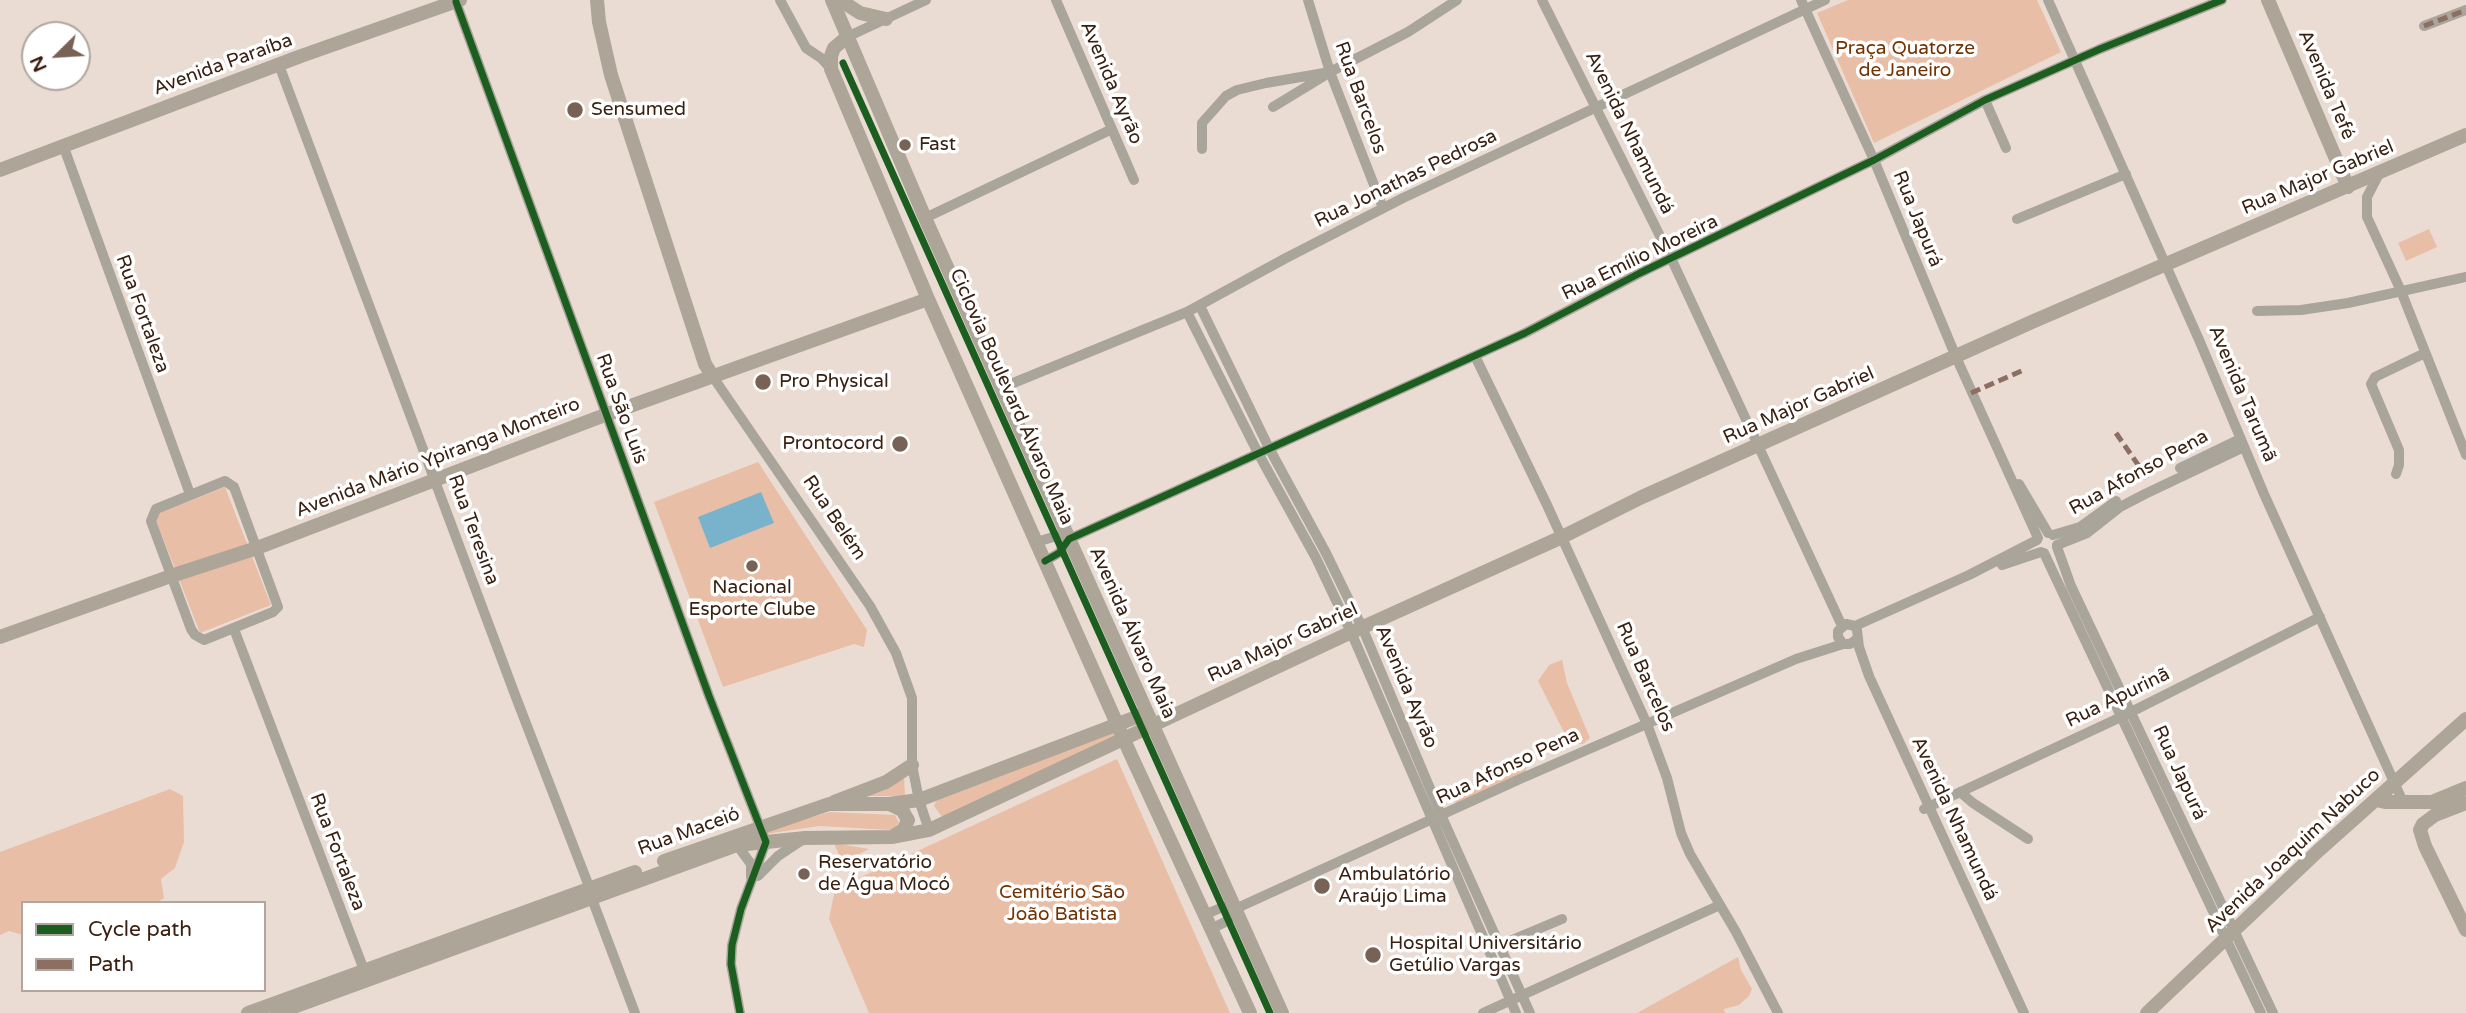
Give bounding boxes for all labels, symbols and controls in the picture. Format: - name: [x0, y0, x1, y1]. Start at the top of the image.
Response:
- street label: Avenida Ayrão: [1075, 18, 1147, 148]
- north arrow: [21, 21, 91, 91]
- street label: Avenida Tefé: [2293, 27, 2359, 143]
- street label: Avenida Paraíba: [150, 29, 296, 101]
- park label: Praça Quatorze de Janeiro: [1835, 38, 1975, 82]
- street label: Rua Barcelos: [1329, 39, 1391, 157]
- street label: Avenida Nhamundá: [1580, 48, 1678, 218]
- text: N: [25, 52, 52, 75]
- place label: Sensumed: [591, 99, 686, 121]
- marker: Sensumed: [565, 100, 585, 120]
- street label: Rua Jonathas Pedrosa: [1311, 125, 1501, 233]
- place label: Fast: [919, 134, 956, 156]
- street label: Rua Major Gabriel: [2239, 136, 2397, 220]
- marker: Fast: [897, 137, 913, 153]
- street label: Rua Japurá: [1887, 168, 1947, 270]
- street label: Rua Emílio Moreira: [1558, 210, 1722, 306]
- street label: Rua Fortaleza: [110, 252, 174, 376]
- street label: Ciclovia Boulevard Álvaro Maia: [944, 265, 1078, 529]
- street label: Avenida Tarumã: [2203, 322, 2281, 466]
- street label: Rua São Luis: [590, 351, 652, 467]
- street label: Rua Major Gabriel: [1720, 362, 1878, 450]
- place label: Pro Physical: [779, 371, 889, 393]
- marker: Pro Physical: [753, 372, 773, 392]
- street label: Avenida Mário Ypiranga Monteiro: [293, 393, 583, 523]
- street label: Rua Afonso Pena: [2065, 425, 2213, 521]
- place label: Prontocord: [782, 433, 884, 455]
- marker: Prontocord: [890, 434, 910, 454]
- street label: Rua Belém: [797, 471, 871, 565]
- street label: Rua Teresina: [443, 472, 503, 588]
- street label: Avenida Álvaro Maia: [1084, 544, 1180, 722]
- marker: Nacional Esporte Clube: [744, 558, 760, 574]
- place label: Nacional Esporte Clube: [688, 577, 816, 621]
- street label: Rua Major Gabriel: [1204, 598, 1362, 688]
- street label: Rua Barcelos: [1611, 619, 1679, 735]
- street label: Avenida Ayrão: [1370, 622, 1442, 752]
- street label: Rua Apurinã: [2062, 663, 2174, 733]
- street label: Rua Japurá: [2147, 722, 2211, 824]
- street label: Rua Afonso Pena: [1433, 724, 1583, 810]
- street label: Avenida Nhamundá: [1906, 733, 2002, 905]
- street label: Avenida Joaquim Nabuco: [2201, 764, 2385, 938]
- street label: Rua Fortaleza: [304, 790, 370, 914]
- street label: Rua Maceió: [635, 803, 743, 861]
- place label: Reservatório de Água Mocó: [818, 852, 950, 896]
- place label: Ambulatório Araújo Lima: [1338, 864, 1450, 908]
- marker: Reservatório de Água Mocó: [796, 866, 812, 882]
- marker: Ambulatório Araújo Lima: [1312, 876, 1332, 896]
- park label: Cemitério São João Batista: [999, 882, 1125, 926]
- legend: [21, 901, 266, 992]
- text: Cycle path: [88, 917, 192, 942]
- place label: Hospital Universitário Getúlio Vargas: [1389, 933, 1582, 977]
- marker: Hospital Universitário Getúlio Vargas: [1363, 945, 1383, 965]
- text: Path: [88, 952, 134, 977]

